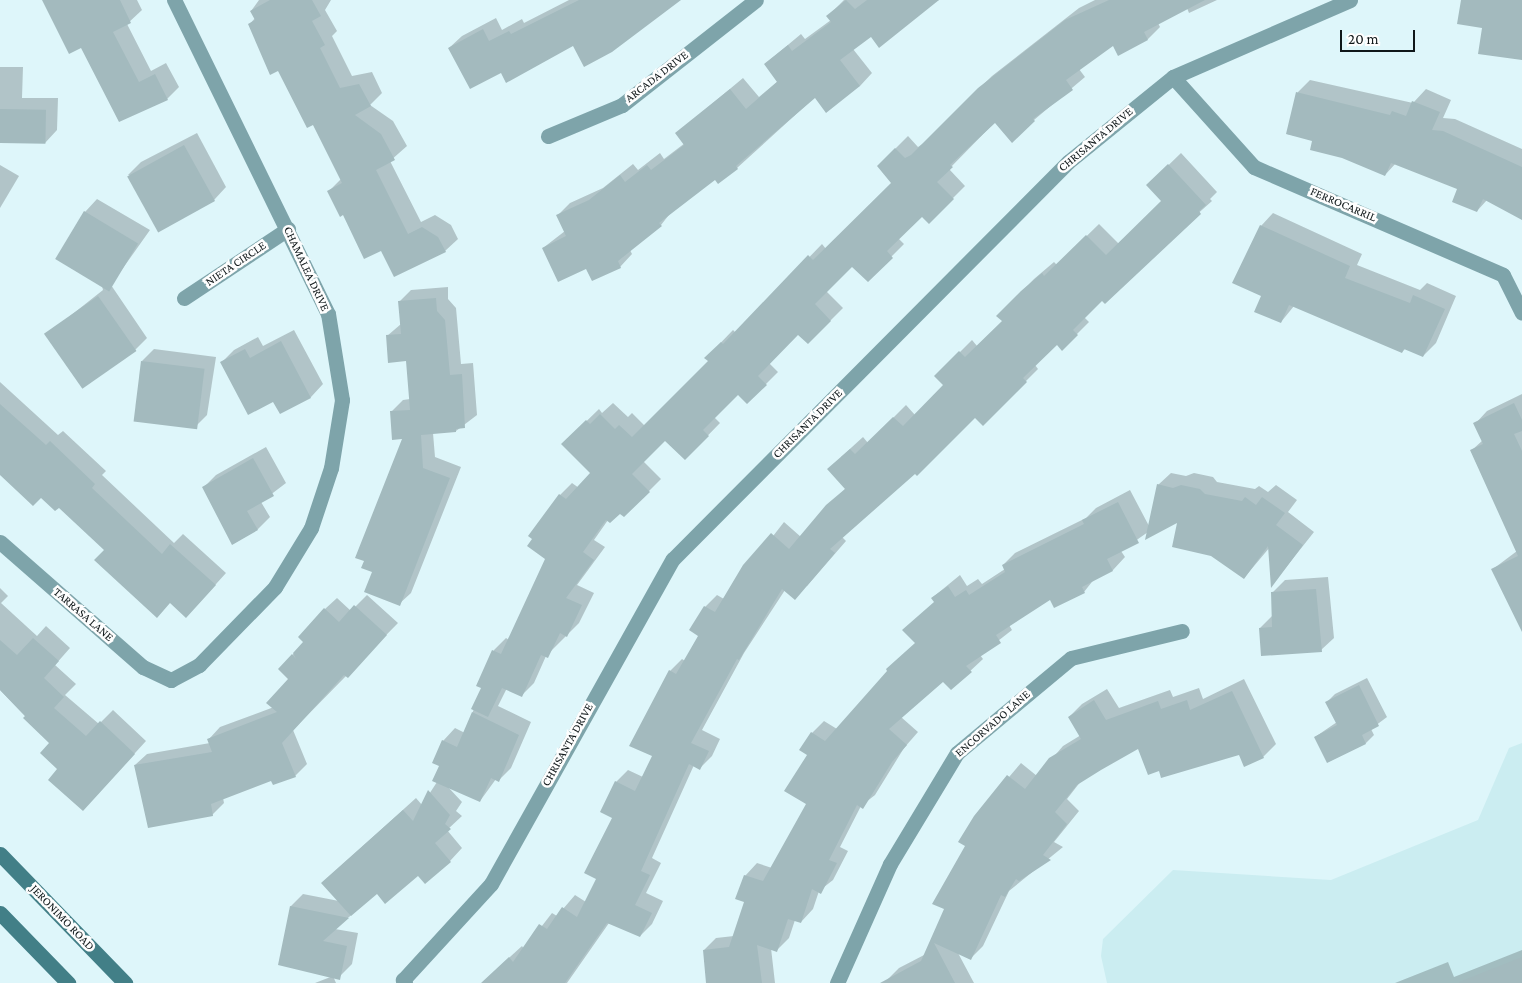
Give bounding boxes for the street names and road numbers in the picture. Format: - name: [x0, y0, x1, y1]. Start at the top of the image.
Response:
- street label: ARCADA DRIVE: [623, 48, 691, 106]
- street label: CHRISANTA DRIVE: [1056, 105, 1136, 175]
- street label: FERROCARRIL: [1308, 185, 1378, 225]
- street label: CHAMALEA DRIVE: [280, 224, 332, 314]
- street label: NIETA CIRCLE: [203, 238, 269, 290]
- street label: CHRISANTA DRIVE: [770, 386, 846, 462]
- street label: TARRASA LANE: [50, 585, 116, 645]
- street label: ENCORVADO LANE: [953, 688, 1033, 760]
- street label: CHRISANTA DRIVE: [539, 701, 597, 789]
- street label: JERONIMO ROAD: [27, 882, 97, 954]

